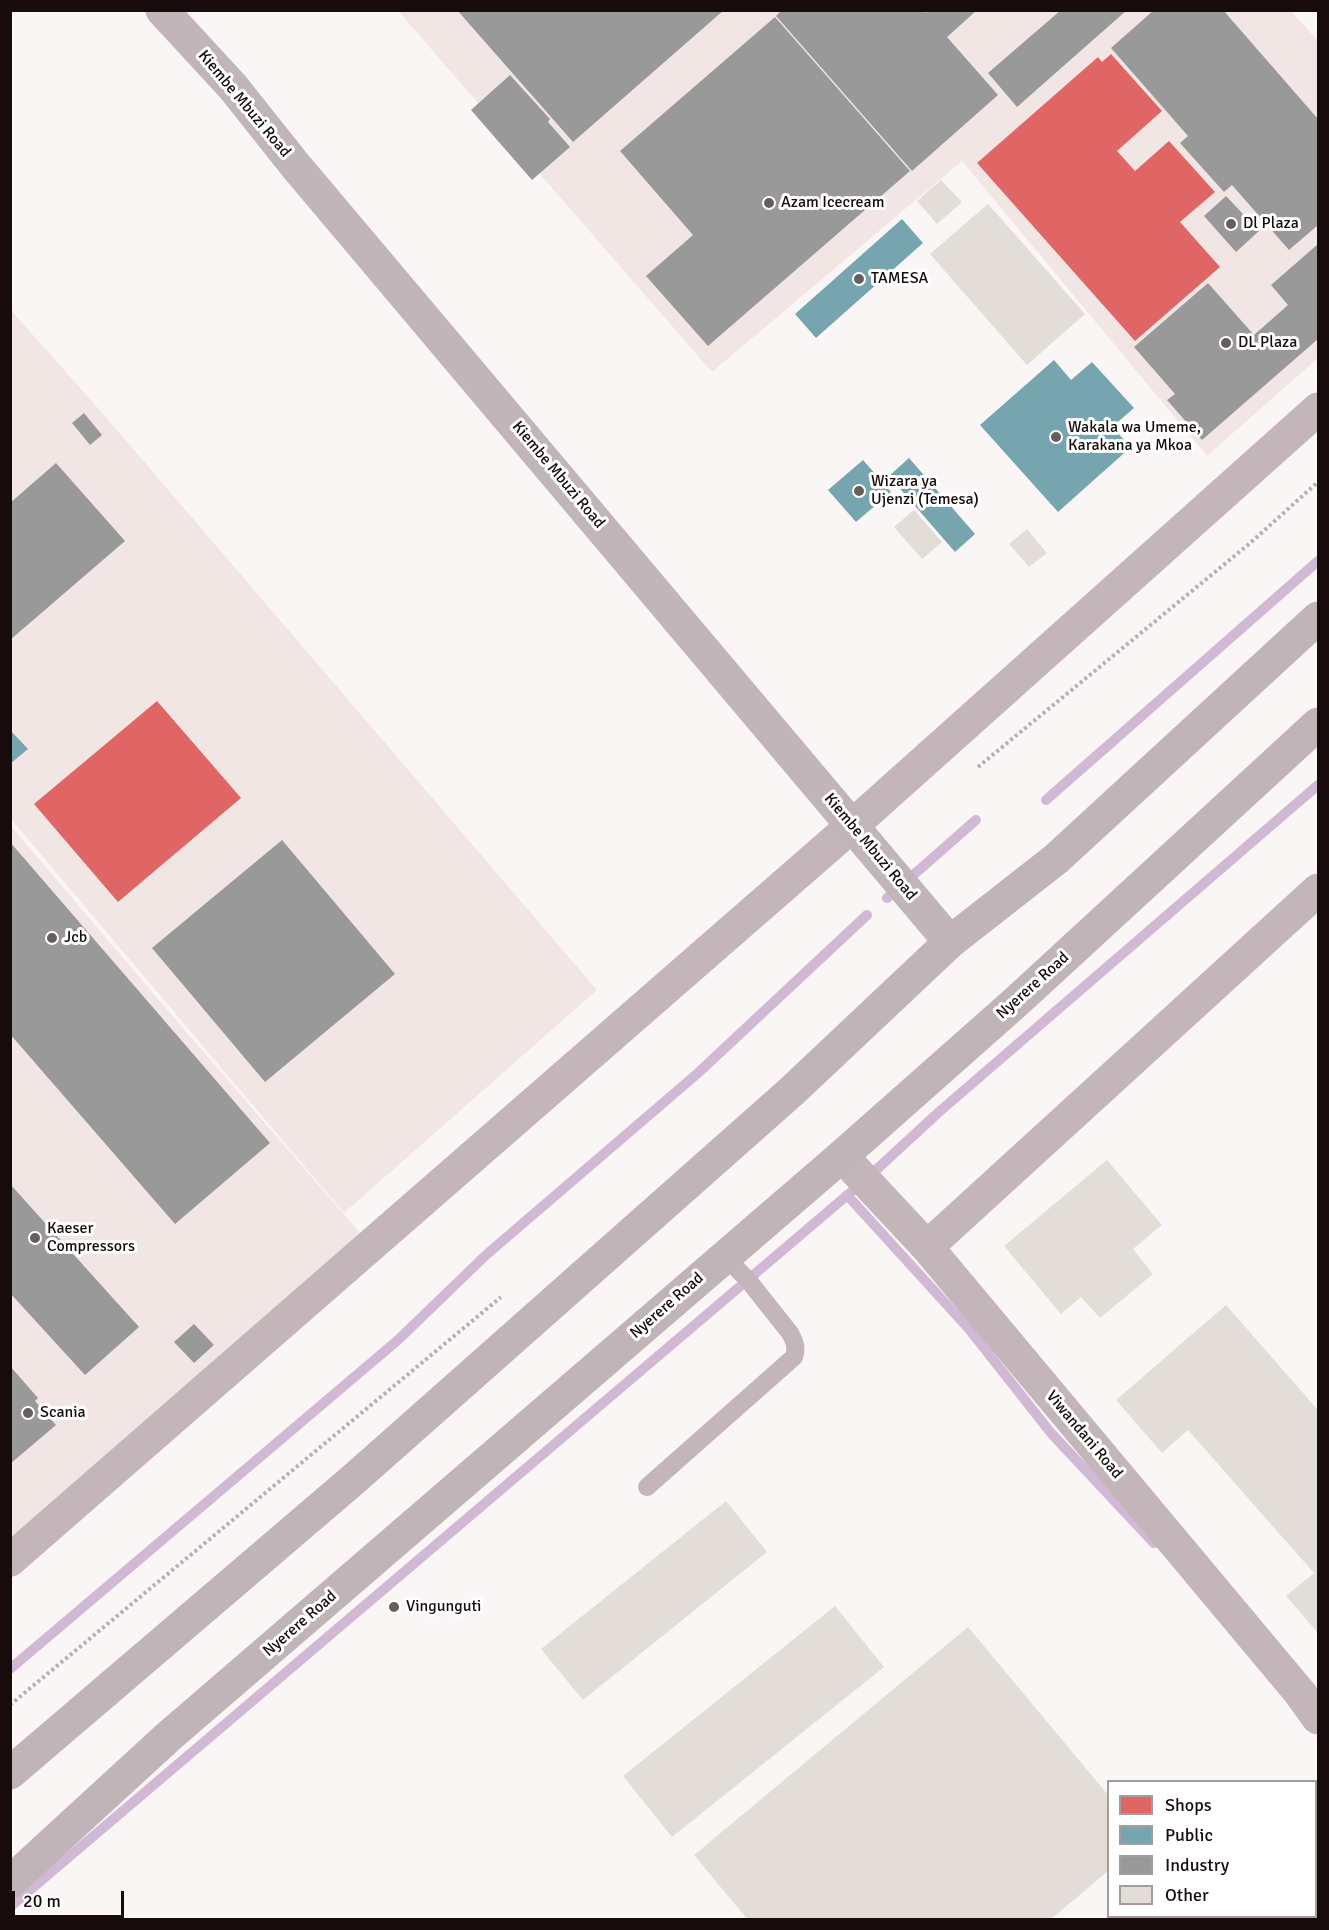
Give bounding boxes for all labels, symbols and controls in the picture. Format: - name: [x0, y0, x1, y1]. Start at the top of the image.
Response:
- street label: Kiembe Mbuzi Road: [194, 47, 294, 161]
- place label: Azam Icecream: [781, 193, 884, 213]
- marker: Azam Icecream: [762, 196, 776, 210]
- place label: Dl Plaza: [1243, 214, 1299, 234]
- marker: Dl Plaza: [1224, 217, 1238, 231]
- place label: TAMESA: [871, 269, 928, 289]
- marker: TAMESA: [852, 272, 866, 286]
- place label: DL Plaza: [1238, 333, 1297, 353]
- marker: DL Plaza: [1219, 336, 1233, 350]
- street label: Kiembe Mbuzi Road: [508, 418, 608, 532]
- place label: Wakala wa Umeme, Karakana ya Mkoa: [1068, 418, 1201, 456]
- marker: Wakala wa Umeme, Karakana ya Mkoa: [1049, 430, 1063, 444]
- place label: Wizara ya Ujenzi (Temesa): [871, 472, 979, 510]
- marker: Wizara ya Ujenzi (Temesa): [852, 484, 866, 498]
- street label: Kiembe Mbuzi Road: [820, 790, 920, 904]
- place label: Jcb: [64, 928, 87, 948]
- marker: Jcb: [45, 931, 59, 945]
- street label: Nyerere Road: [993, 948, 1073, 1024]
- place label: Kaeser Compressors: [47, 1219, 135, 1257]
- marker: Kaeser Compressors: [28, 1231, 42, 1245]
- street label: Nyerere Road: [626, 1269, 708, 1343]
- street label: Viwandani Road: [1042, 1387, 1126, 1483]
- place label: Scania: [40, 1403, 86, 1423]
- marker: Scania: [21, 1406, 35, 1420]
- street label: Nyerere Road: [259, 1587, 341, 1661]
- place label: Vingunguti: [406, 1597, 481, 1617]
- marker: Vingunguti: [387, 1600, 401, 1614]
- legend: [1107, 1780, 1317, 1918]
- text: Shops: [1165, 1794, 1212, 1816]
- text: Public: [1165, 1824, 1213, 1846]
- text: Industry: [1165, 1854, 1229, 1876]
- scale bar: [15, 1879, 128, 1917]
- text: Other: [1165, 1884, 1209, 1906]
- text: 20 m: [23, 1890, 61, 1912]

